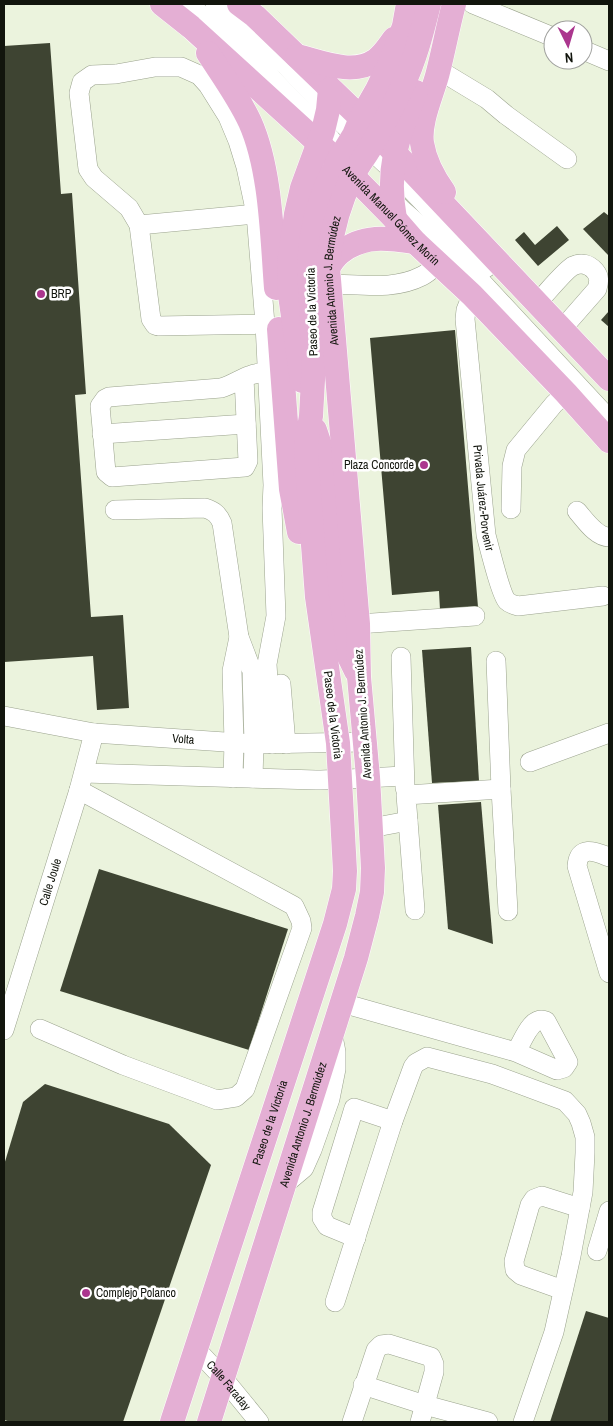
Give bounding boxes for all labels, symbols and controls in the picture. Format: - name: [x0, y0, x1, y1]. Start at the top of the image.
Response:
- north arrow: [543, 20, 593, 70]
- text: N: [564, 49, 574, 67]
- street label: Avenida Manuel Gómez Morín: [338, 161, 443, 269]
- street label: Avenida Antonio J. Bermúdez: [320, 214, 345, 347]
- street label: Paseo de la Victoria: [302, 267, 322, 356]
- place label: BRP: [51, 286, 72, 302]
- marker: BRP: [35, 288, 47, 300]
- street label: Privada Juárez-Porvenir: [469, 444, 498, 553]
- place label: Plaza Concorde: [344, 457, 414, 473]
- marker: Plaza Concorde: [418, 459, 430, 471]
- street label: Avenida Antonio J. Bermúdez: [350, 649, 376, 780]
- street label: Paseo de la Victoria: [320, 670, 346, 760]
- street label: Volta: [172, 730, 195, 748]
- street label: Calle Joule: [35, 856, 65, 908]
- street label: Avenida Antonio J. Bermúdez: [276, 1060, 331, 1190]
- street label: Paseo de la Victoria: [249, 1078, 292, 1167]
- place label: Complejo Polanco: [96, 1285, 176, 1301]
- marker: Complejo Polanco: [80, 1287, 92, 1299]
- street label: Calle Faraday: [203, 1357, 254, 1414]

